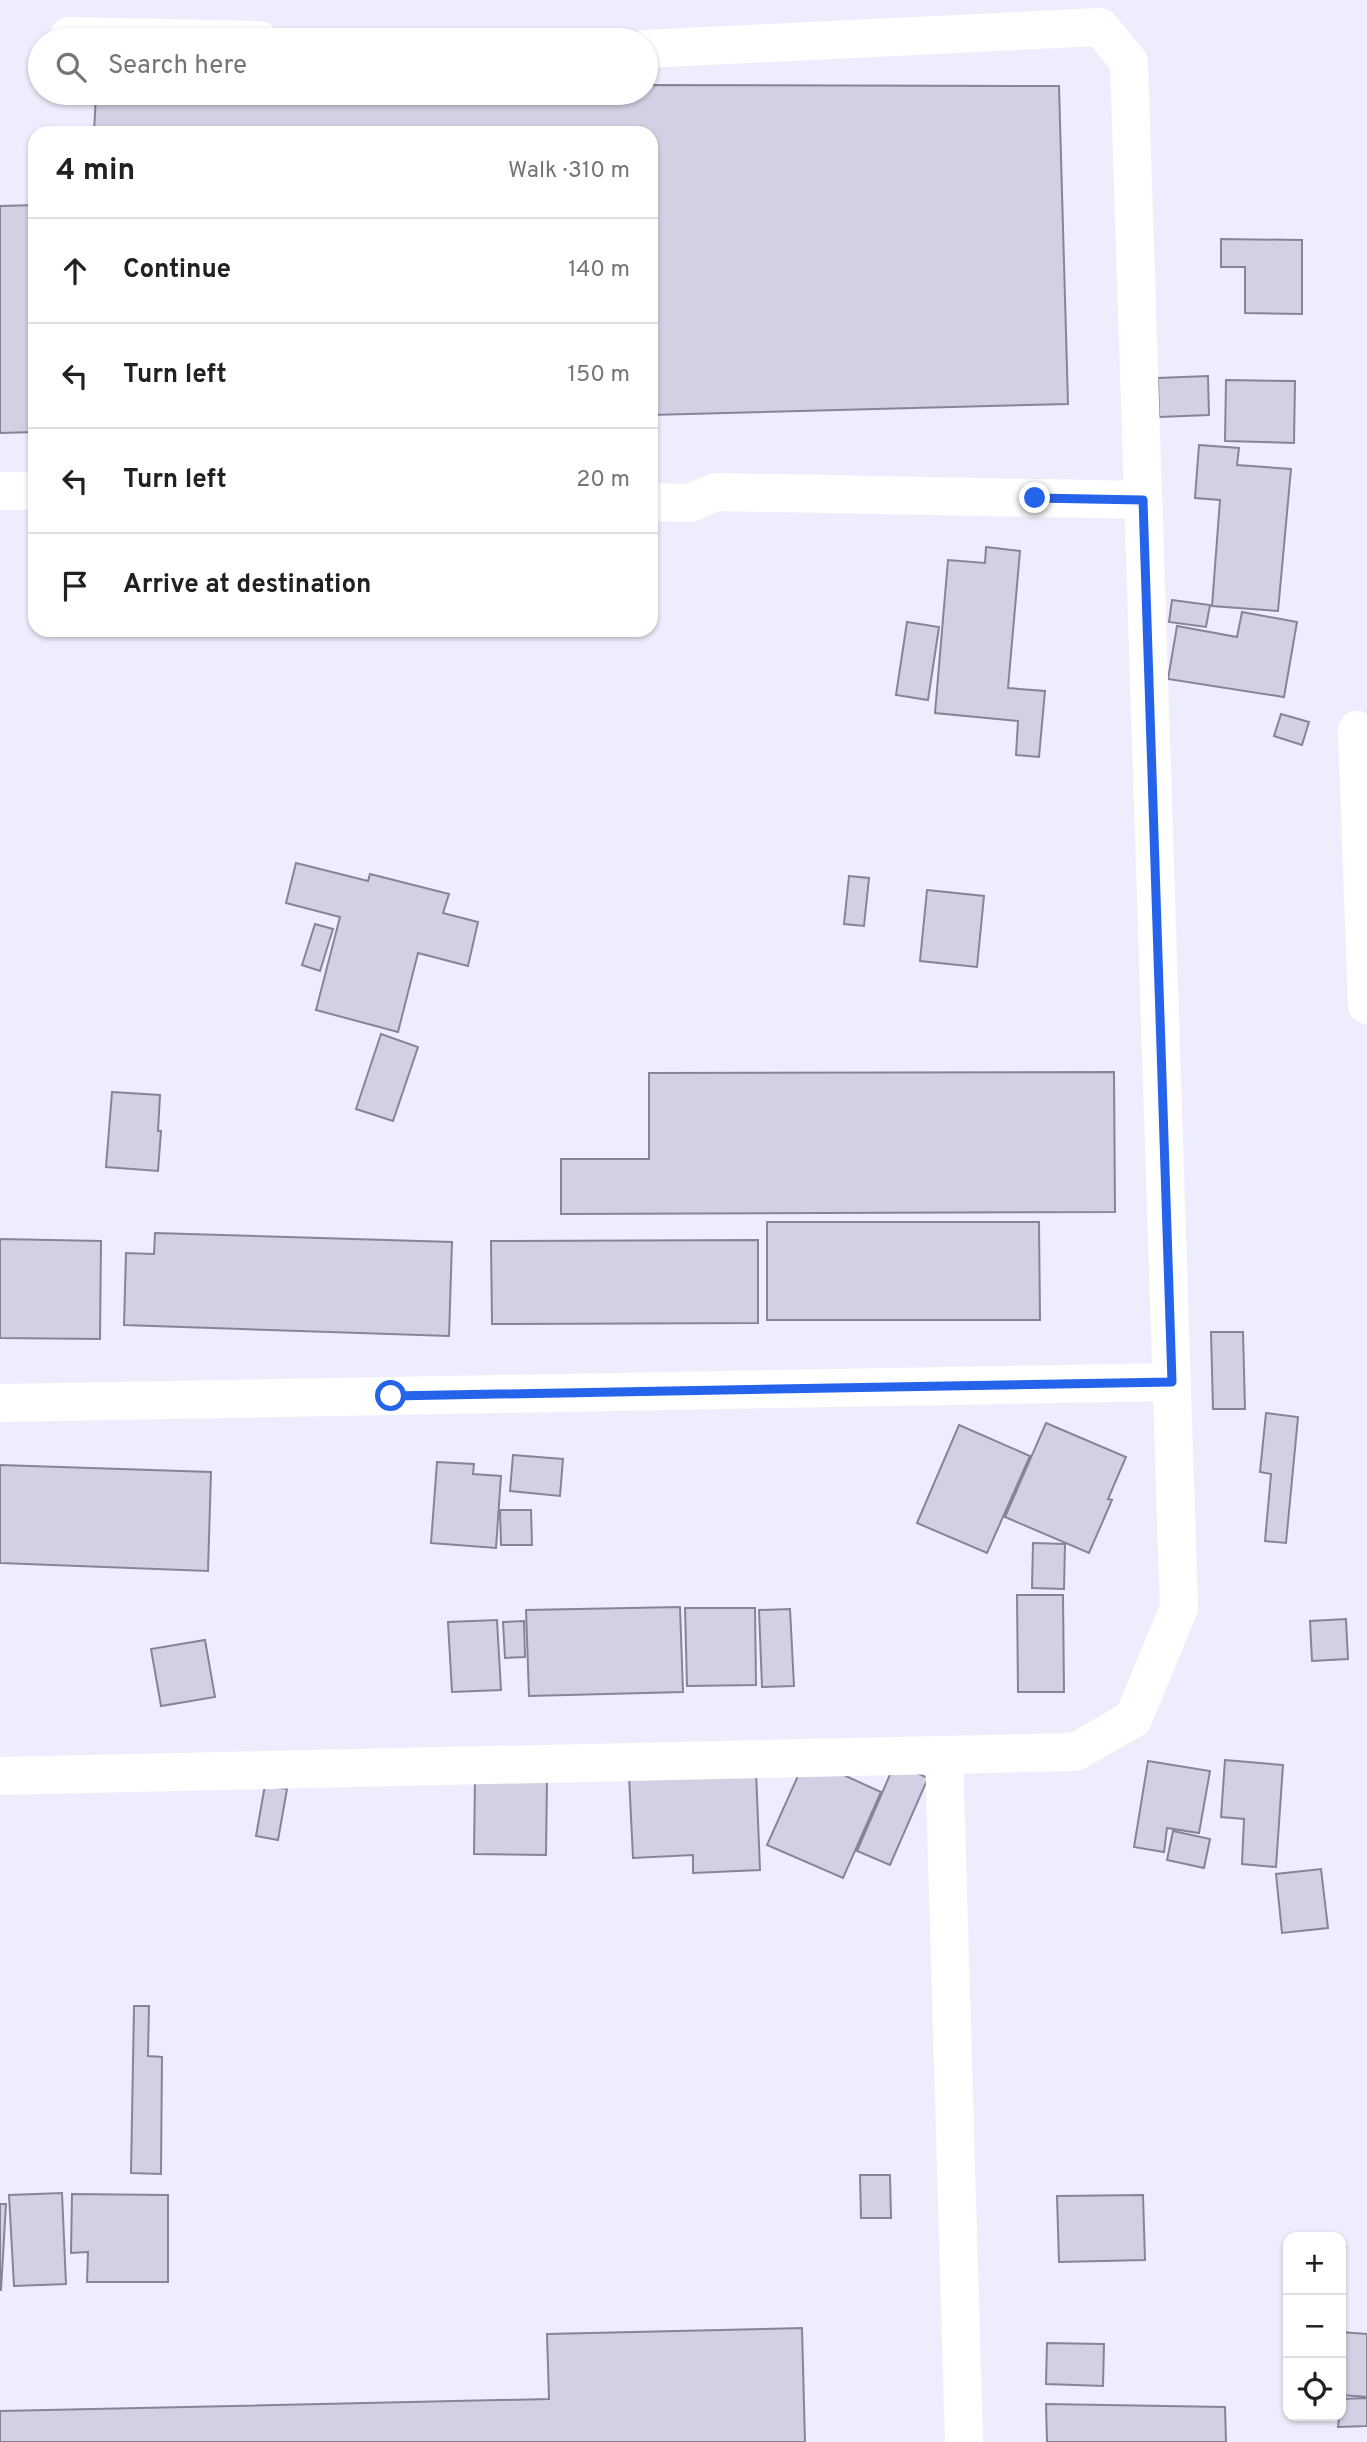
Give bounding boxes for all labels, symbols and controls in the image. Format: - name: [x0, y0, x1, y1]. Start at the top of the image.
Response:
- search box: [28, 28, 658, 105]
- icon: search: [52, 48, 90, 86]
- text: Search here: [108, 50, 247, 83]
- text: 4 min: [56, 153, 135, 190]
- text: Walk · 310 m: [508, 157, 630, 186]
- icon: ahead: [56, 252, 94, 290]
- text: Continue: [123, 254, 231, 287]
- text: 140 m: [568, 256, 630, 285]
- icon: left: [56, 357, 94, 395]
- text: Turn left: [123, 359, 227, 392]
- text: 150 m: [568, 361, 630, 390]
- icon: left: [56, 462, 94, 500]
- text: Turn left: [123, 464, 227, 497]
- text: 20 m: [576, 466, 630, 495]
- route end: [1019, 482, 1050, 513]
- icon: arrive: [56, 567, 94, 605]
- text: Arrive at destination: [123, 569, 371, 602]
- route start: [375, 1380, 406, 1411]
- map controls: [1283, 2232, 1346, 2421]
- button: +: [1283, 2232, 1346, 2295]
- button: −: [1283, 2295, 1346, 2358]
- button: locate: [1283, 2358, 1346, 2421]

